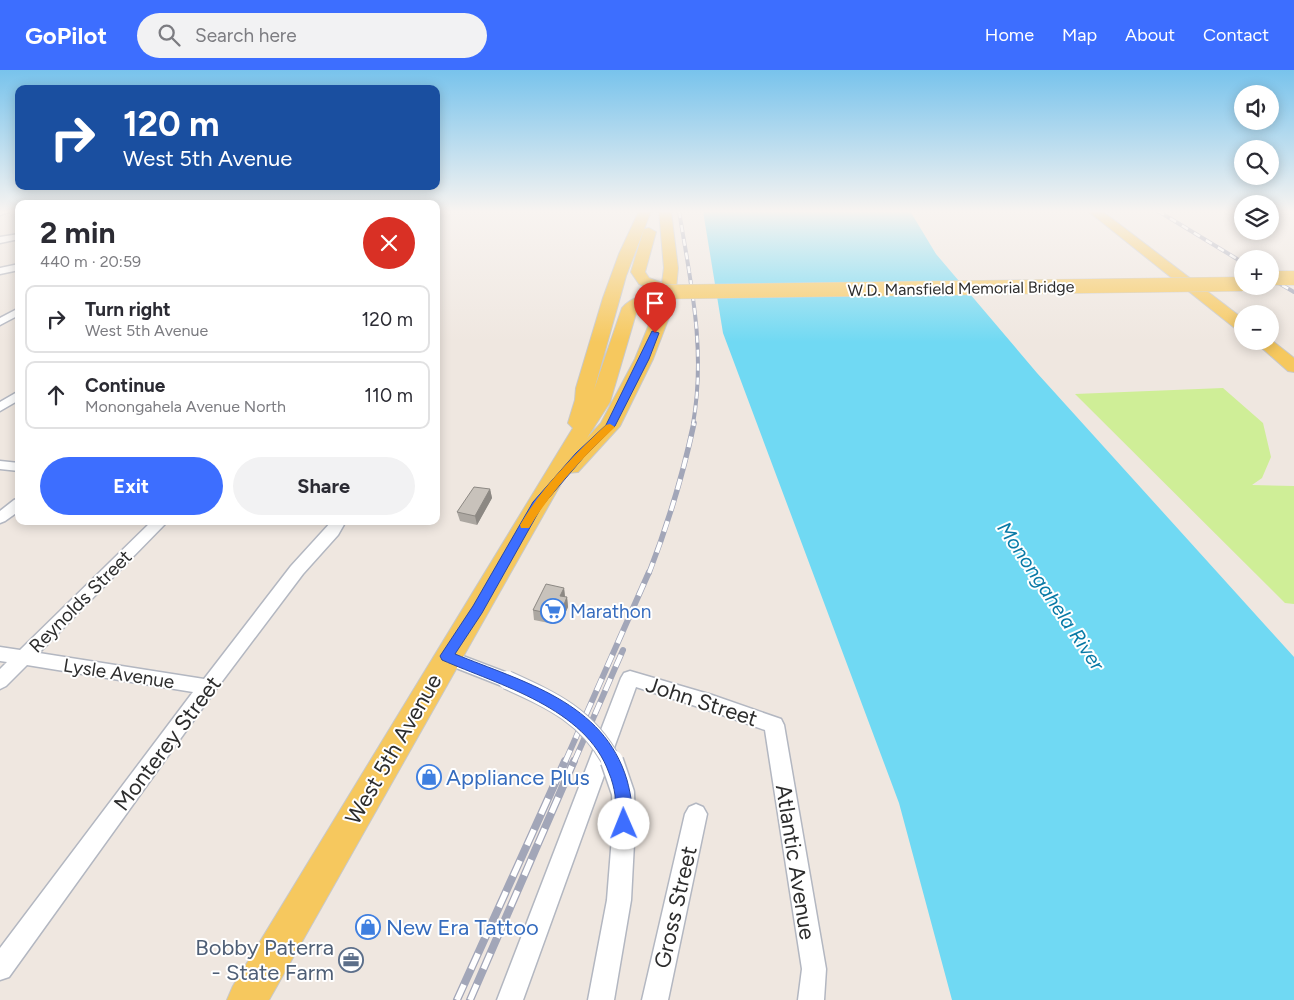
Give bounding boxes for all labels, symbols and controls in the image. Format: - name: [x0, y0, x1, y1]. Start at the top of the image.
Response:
- search box: [137, 13, 487, 58]
- text: GoPilot: [25, 21, 107, 50]
- icon: search: [155, 21, 183, 49]
- text: Search here: [195, 24, 297, 47]
- text: Home: [985, 24, 1034, 46]
- text: Map: [1062, 24, 1097, 46]
- text: About: [1125, 24, 1175, 46]
- text: Contact: [1203, 24, 1269, 46]
- map controls: [1234, 85, 1279, 350]
- button: sound: [1234, 85, 1279, 130]
- text: 120 m: [123, 103, 220, 145]
- icon: right: [40, 105, 105, 170]
- button: search: [1234, 140, 1279, 185]
- text: West 5th Avenue: [123, 145, 292, 172]
- button: layers: [1234, 195, 1279, 240]
- text: 2 min: [40, 214, 116, 251]
- button: close: [363, 217, 415, 269]
- button: +: [1234, 250, 1279, 295]
- text: 440 m · 20:59: [40, 252, 141, 271]
- street label: W.D. Mansfield Memorial Bridge: [848, 277, 1075, 300]
- pin: [634, 282, 676, 333]
- icon: arrive: [641, 289, 669, 317]
- text: Turn right: [85, 298, 171, 321]
- icon: right: [42, 305, 70, 333]
- button: −: [1234, 305, 1279, 350]
- text: 120 m: [361, 308, 413, 331]
- text: West 5th Avenue: [85, 321, 208, 340]
- text: Continue: [85, 374, 165, 397]
- icon: ahead: [42, 381, 70, 409]
- text: 110 m: [364, 384, 413, 407]
- text: Monongahela Avenue North: [85, 397, 286, 416]
- button: Exit: [40, 457, 223, 515]
- button: Share: [233, 457, 415, 515]
- water label: Monongahela River: [992, 517, 1110, 676]
- street label: Reynolds Street: [24, 545, 136, 657]
- supermarket icon: Marathon: [540, 598, 566, 624]
- place label: Marathon: [570, 600, 651, 623]
- street label: Lysle Avenue: [62, 653, 176, 694]
- street label: West 5th Avenue: [339, 669, 447, 829]
- street label: Monterey Street: [108, 671, 227, 816]
- street label: John Street: [643, 671, 761, 732]
- shop icon: Appliance Plus: [416, 764, 442, 790]
- place label: Appliance Plus: [446, 764, 590, 791]
- street label: Atlantic Avenue: [770, 783, 821, 942]
- position arrow: [597, 797, 649, 849]
- street label: Gross Street: [648, 843, 703, 971]
- shop icon: New Era Tattoo: [355, 914, 381, 940]
- place label: New Era Tattoo: [386, 914, 539, 941]
- place label: Bobby Paterra - State Farm: [195, 934, 334, 986]
- office icon: Bobby Paterra - State Farm: [338, 947, 364, 973]

